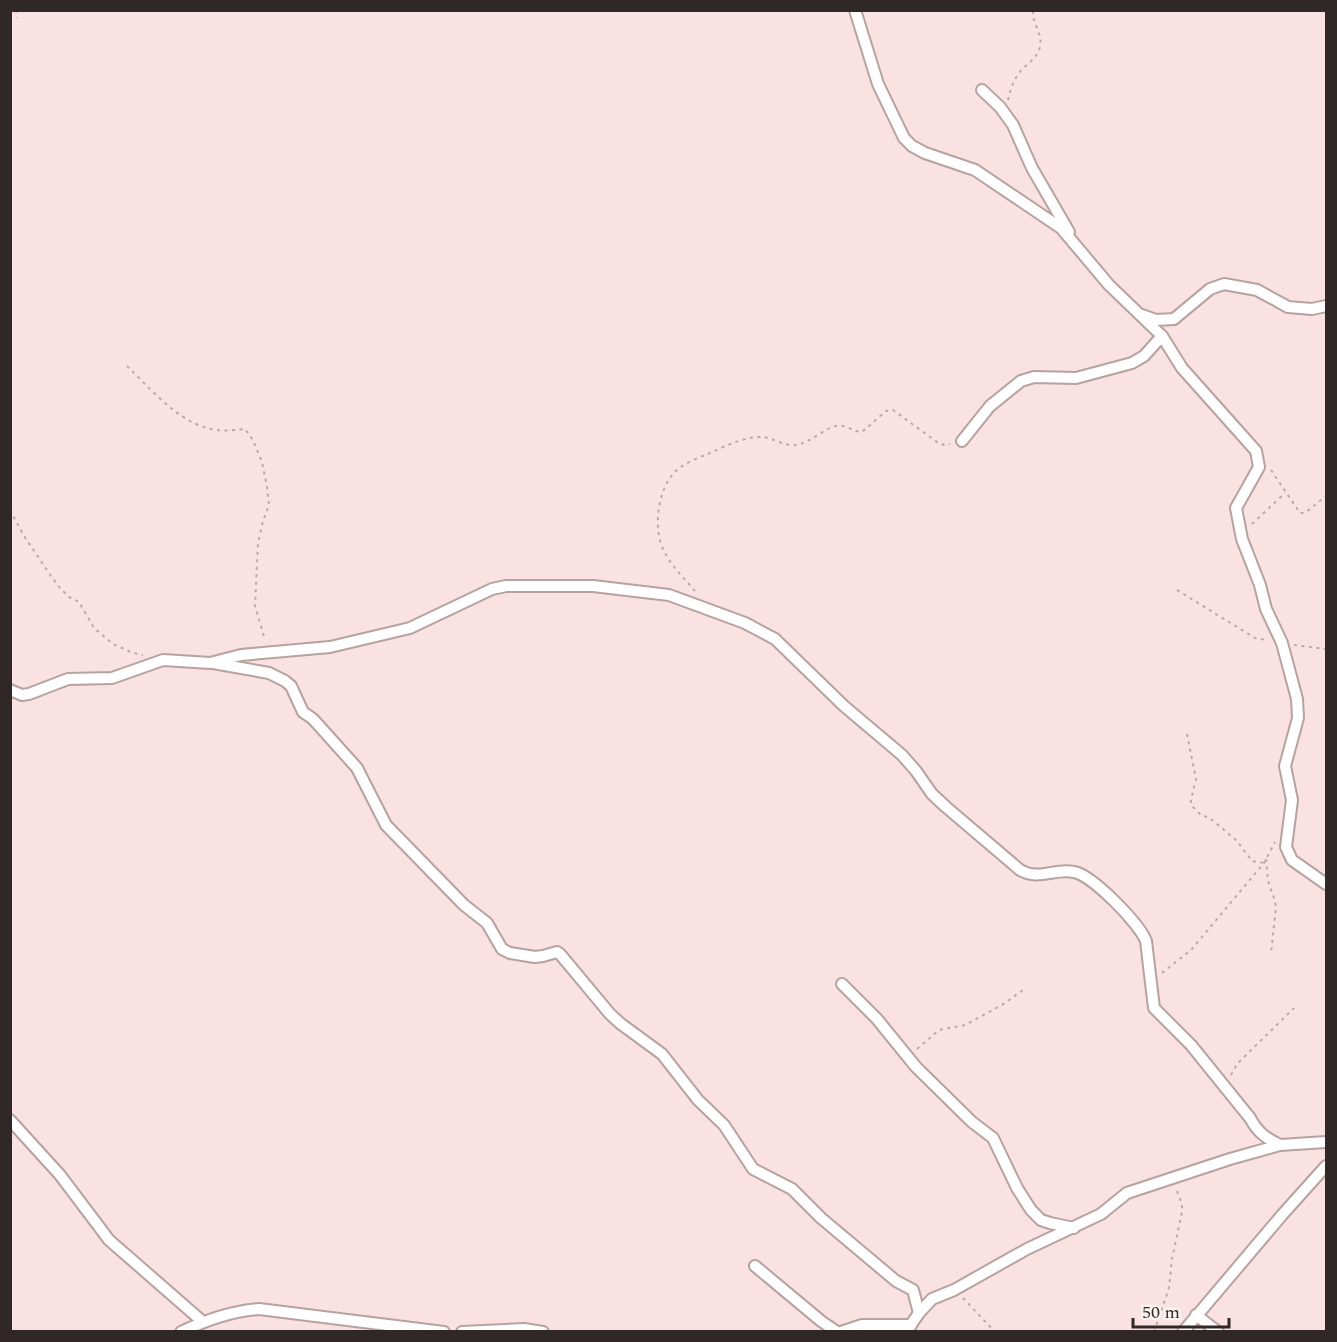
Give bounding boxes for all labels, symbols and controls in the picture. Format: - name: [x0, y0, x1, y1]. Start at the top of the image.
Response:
- scale bar: [1133, 1291, 1229, 1329]
- text: 50 m: [1142, 1299, 1180, 1326]

